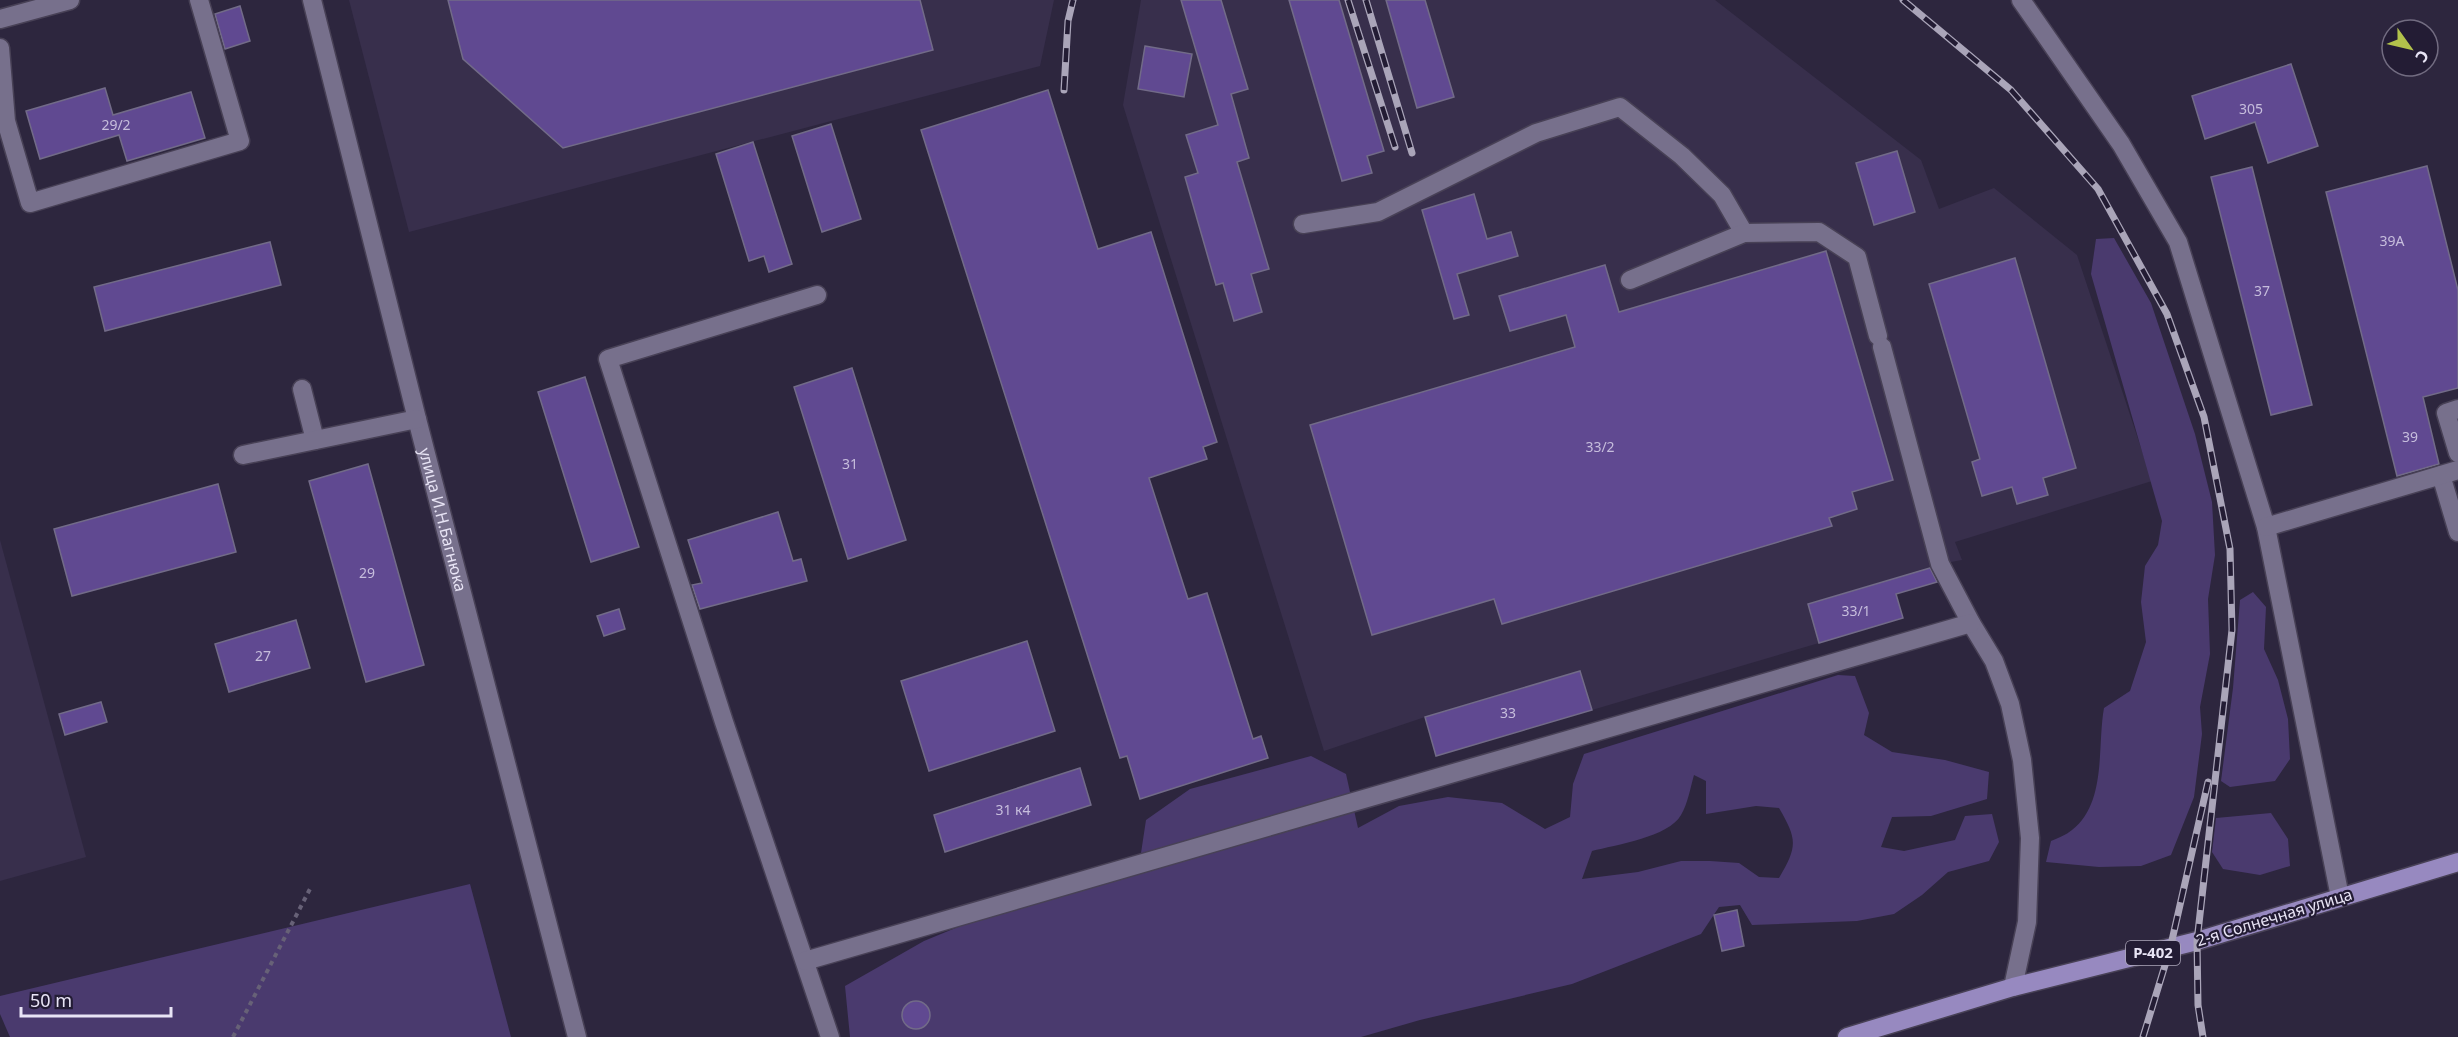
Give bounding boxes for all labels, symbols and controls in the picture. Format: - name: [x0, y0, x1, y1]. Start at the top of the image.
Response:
- north arrow: [2380, 18, 2440, 78]
- text: С: [2410, 46, 2434, 67]
- house number: 305: [2239, 99, 2263, 118]
- house number: 29/2: [101, 115, 131, 134]
- house number: 39А: [2380, 231, 2405, 250]
- house number: 37: [2254, 281, 2270, 300]
- house number: 39: [2402, 427, 2418, 446]
- house number: 33/2: [1585, 437, 1615, 456]
- street label: улица И.Н.Багнюка: [414, 446, 472, 594]
- house number: 31: [842, 454, 858, 473]
- house number: 29: [359, 563, 375, 582]
- house number: 33/1: [1841, 601, 1871, 620]
- house number: 27: [255, 646, 271, 665]
- house number: 33: [1500, 703, 1516, 722]
- house number: 31 к4: [995, 800, 1031, 819]
- street label: 2-я Солнечная улица: [2193, 883, 2355, 951]
- road number: Р-402: [2126, 941, 2180, 965]
- scale bar: [21, 980, 171, 1018]
- text: 50 m: [30, 988, 72, 1012]

